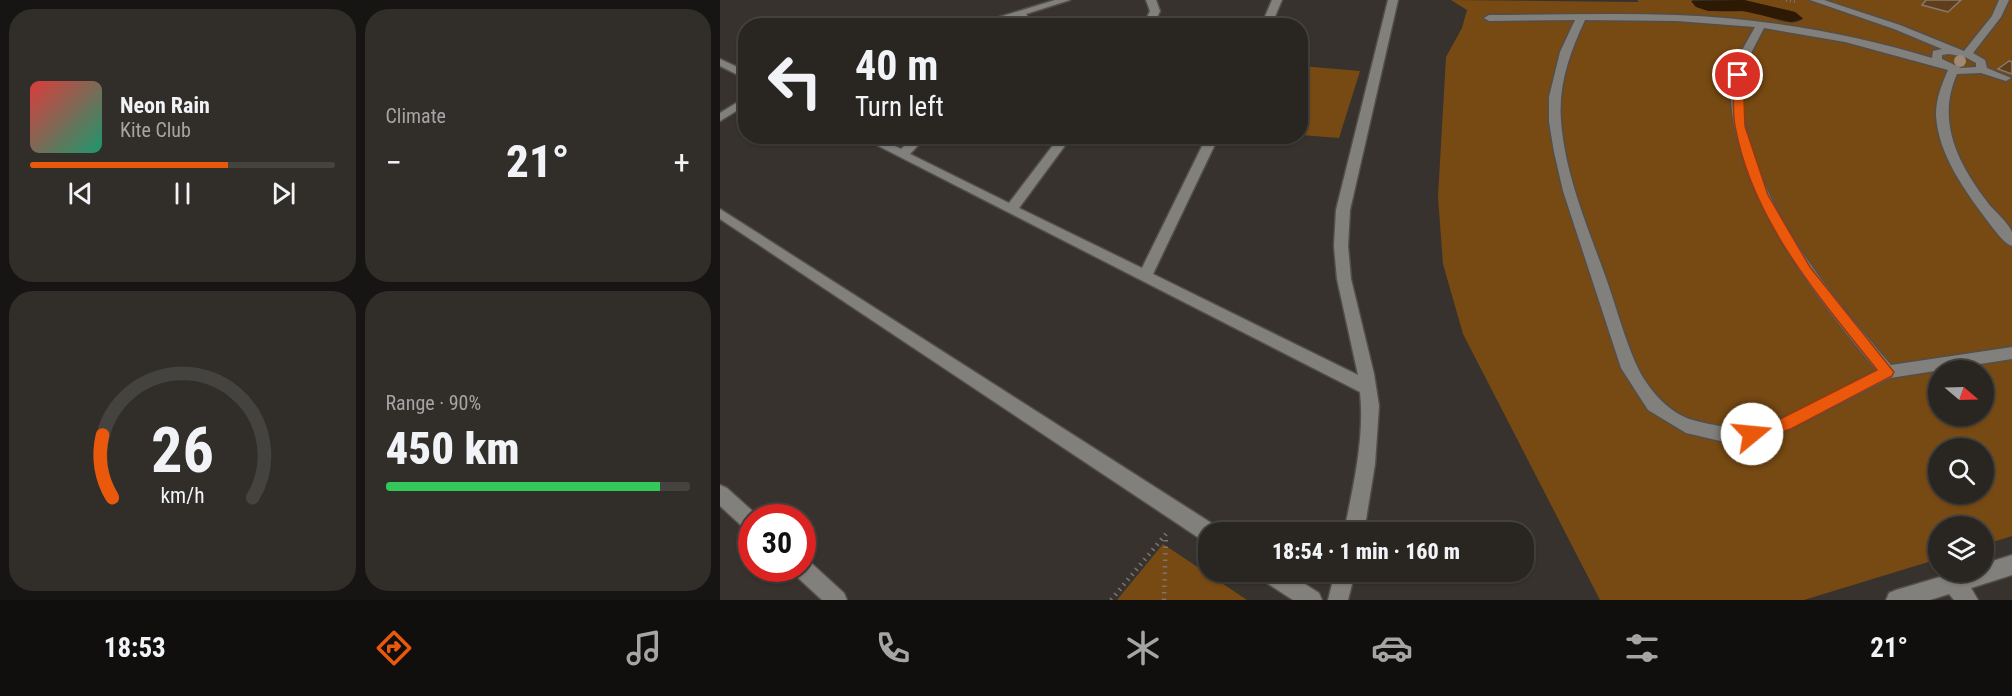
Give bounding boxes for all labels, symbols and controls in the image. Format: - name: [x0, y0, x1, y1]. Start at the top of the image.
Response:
- text: 40 m: [855, 41, 938, 90]
- icon: left: [756, 42, 834, 120]
- pin: [1712, 49, 1763, 100]
- icon: arrive: [1721, 58, 1754, 91]
- text: Turn left: [855, 91, 944, 123]
- text: Neon Rain: [120, 93, 210, 118]
- text: Climate: [386, 104, 446, 128]
- text: Kite Club: [120, 118, 191, 142]
- text: 21°: [506, 135, 570, 188]
- text: −: [386, 143, 402, 182]
- text: +: [674, 143, 690, 182]
- icon: previous: [64, 177, 97, 210]
- icon: pause: [166, 177, 199, 210]
- icon: next: [267, 177, 300, 210]
- north arrow: [1928, 360, 1994, 426]
- map controls: [1928, 360, 1994, 582]
- text: Range · 90%: [386, 391, 481, 415]
- position arrow: [1720, 402, 1784, 466]
- text: 26: [151, 414, 214, 487]
- text: 450 km: [386, 422, 520, 475]
- button: search: [1928, 438, 1994, 504]
- text: km/h: [160, 483, 204, 508]
- speed limit sign: 30: [738, 504, 816, 582]
- button: layers: [1928, 516, 1994, 582]
- text: 18:54 · 1 min · 160 m: [1272, 539, 1460, 564]
- icon: directions: [373, 627, 415, 669]
- icon: music: [623, 627, 665, 669]
- icon: phone: [872, 627, 914, 669]
- icon: climate: [1122, 627, 1164, 669]
- icon: car: [1371, 627, 1413, 669]
- icon: filters: [1621, 627, 1663, 669]
- text: 18:53: [104, 632, 166, 664]
- text: 21°: [1870, 632, 1908, 664]

